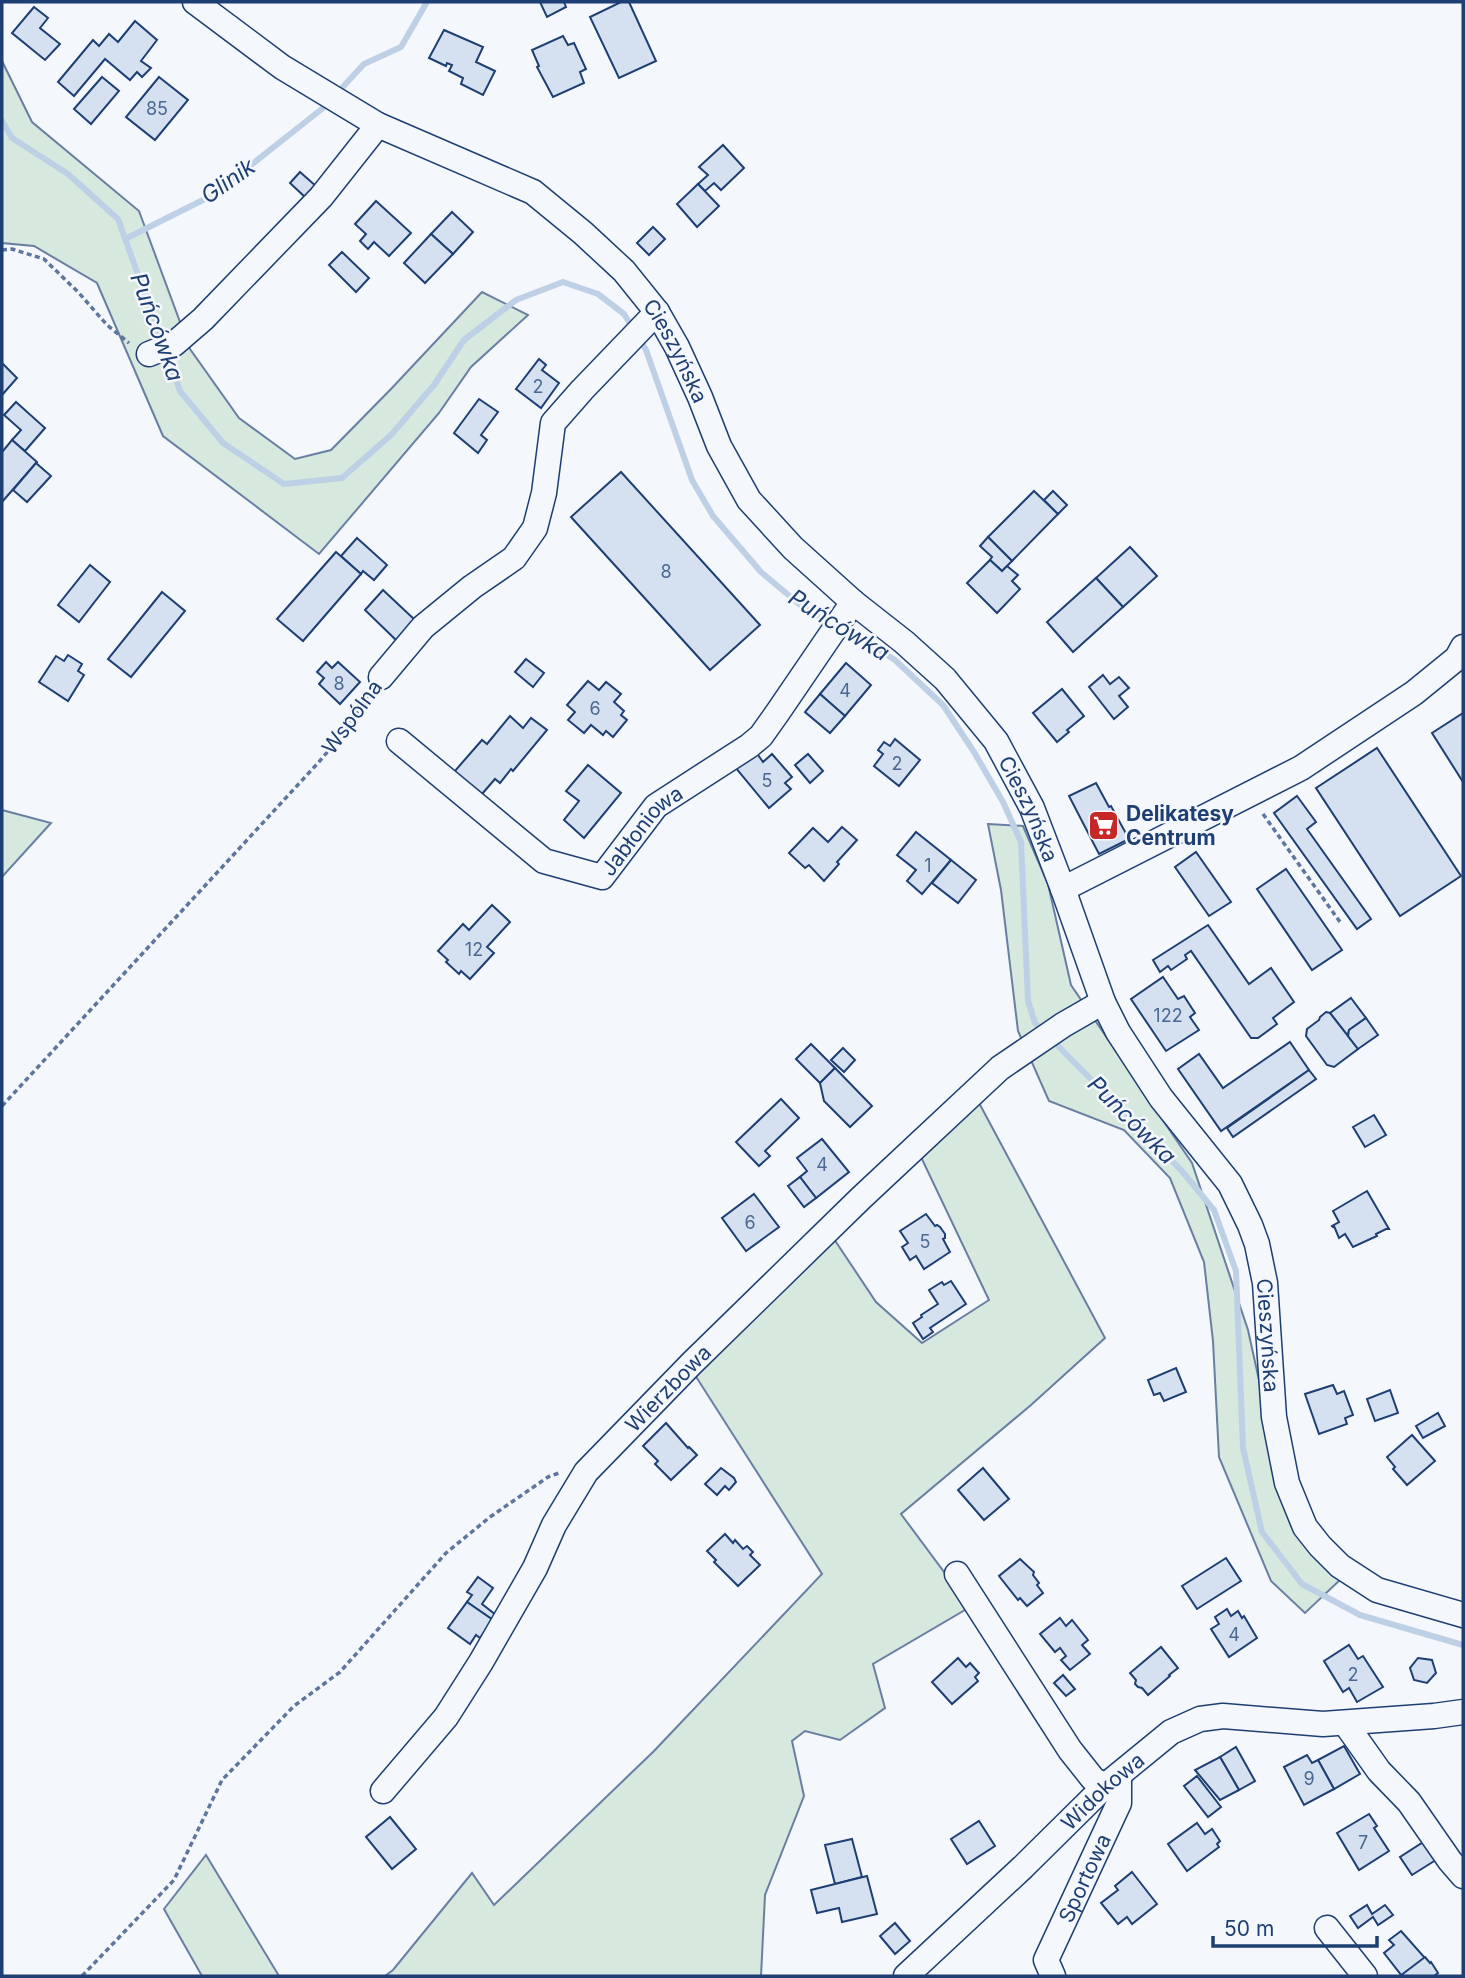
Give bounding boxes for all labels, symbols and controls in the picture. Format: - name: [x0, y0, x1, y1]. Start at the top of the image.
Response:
- house number: 85: [146, 98, 168, 119]
- water label: Glinik: [195, 152, 261, 210]
- water label: Puńcówka: [124, 269, 190, 385]
- street label: Cieszyńska: [639, 293, 713, 407]
- house number: 2: [533, 376, 543, 397]
- house number: 8: [660, 561, 672, 582]
- water label: Puńcówka: [783, 583, 895, 667]
- house number: 8: [333, 673, 345, 694]
- street label: Wspólna: [317, 675, 387, 759]
- house number: 4: [839, 680, 851, 701]
- house number: 6: [589, 698, 601, 719]
- street label: Cieszyńska: [994, 751, 1064, 865]
- house number: 2: [892, 753, 902, 774]
- house number: 5: [762, 770, 772, 791]
- street label: Jabłoniowa: [595, 780, 687, 881]
- place label: Delikatesy Centrum: [1126, 801, 1234, 850]
- supermarket icon: Delikatesy Centrum: [1086, 808, 1120, 842]
- house number: 1: [924, 855, 932, 876]
- house number: 12: [465, 939, 483, 960]
- house number: 122: [1153, 1005, 1183, 1026]
- water label: Puńcówka: [1082, 1070, 1182, 1170]
- house number: 4: [816, 1154, 828, 1175]
- house number: 6: [744, 1212, 756, 1233]
- house number: 5: [920, 1231, 930, 1252]
- street label: Cieszyńska: [1252, 1278, 1285, 1393]
- street label: Wierzbowa: [620, 1339, 716, 1437]
- house number: 4: [1228, 1624, 1240, 1645]
- house number: 2: [1348, 1664, 1358, 1685]
- street label: Widokowa: [1056, 1747, 1149, 1835]
- house number: 9: [1303, 1768, 1315, 1789]
- street label: Sportowa: [1053, 1830, 1116, 1926]
- house number: 7: [1358, 1832, 1368, 1853]
- scale bar: [1213, 1904, 1378, 1948]
- text: 50 m: [1224, 1916, 1274, 1941]

